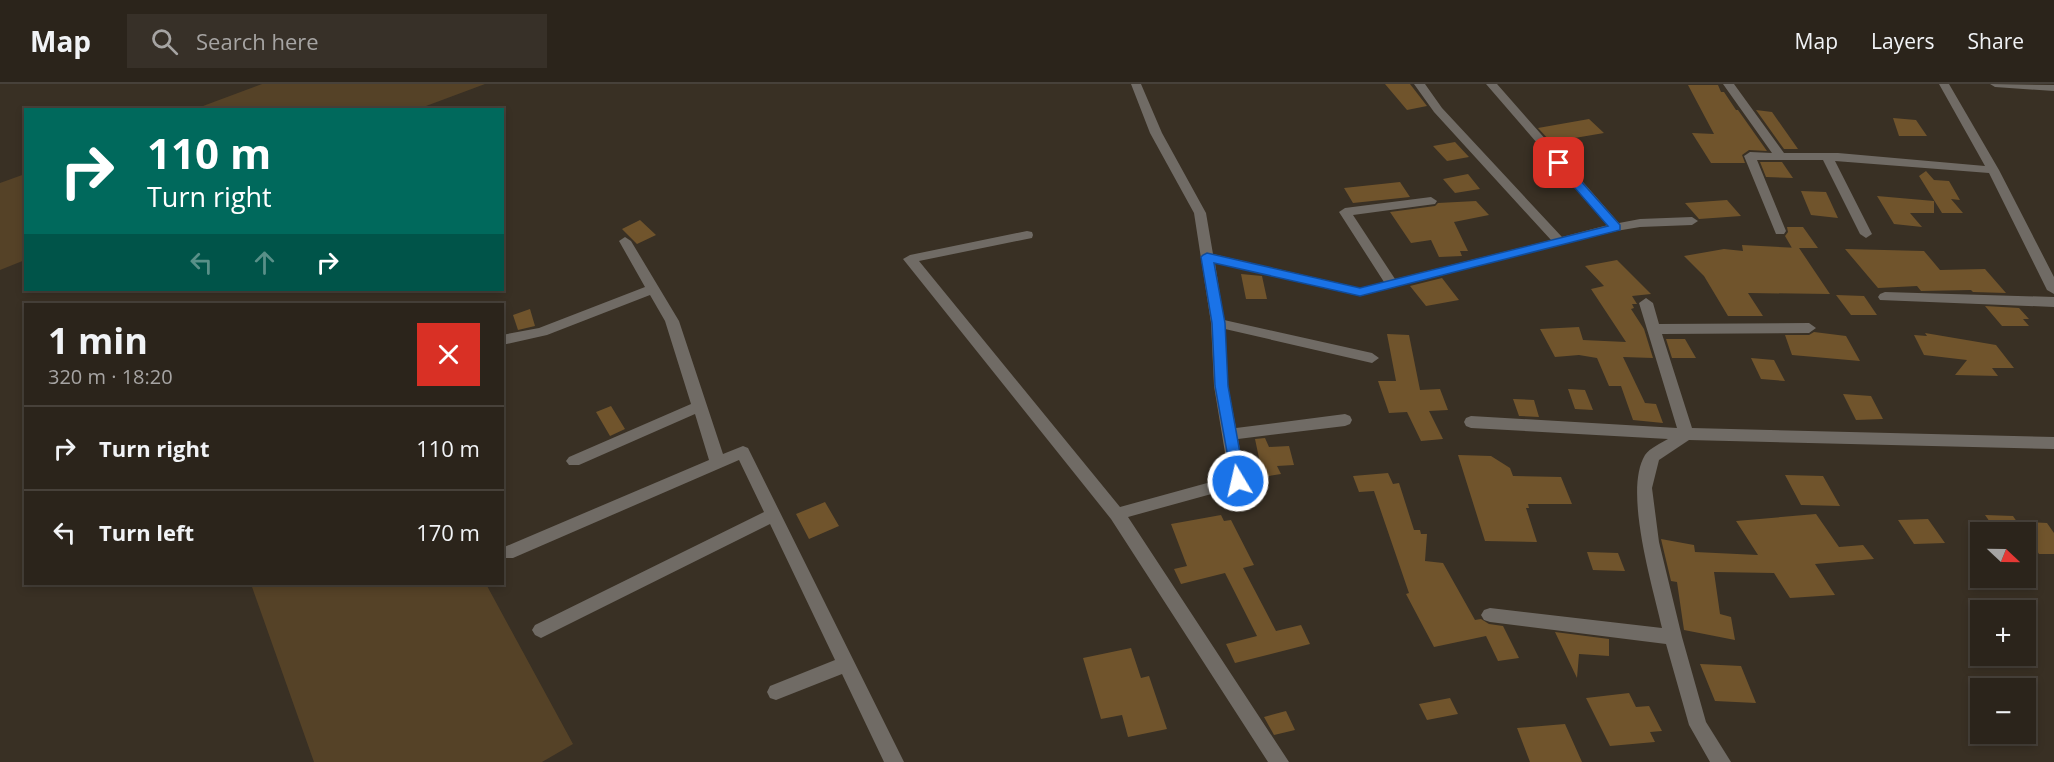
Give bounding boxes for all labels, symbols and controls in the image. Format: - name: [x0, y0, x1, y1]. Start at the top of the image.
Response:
- search box: [127, 14, 547, 68]
- text: Map: [30, 22, 91, 60]
- icon: search: [148, 25, 181, 58]
- text: Search here: [196, 26, 319, 56]
- text: Map: [1795, 27, 1838, 55]
- text: Layers: [1871, 27, 1935, 55]
- text: Share: [1968, 27, 2024, 55]
- text: 110 m: [147, 124, 271, 181]
- icon: right: [48, 132, 126, 210]
- pin: [1533, 137, 1584, 188]
- icon: arrive: [1542, 146, 1575, 179]
- text: Turn right: [147, 178, 272, 215]
- icon: left: [185, 246, 218, 279]
- icon: ahead: [248, 246, 281, 279]
- icon: right: [311, 246, 344, 279]
- text: 1 min: [48, 316, 148, 365]
- button: close: [417, 323, 480, 386]
- text: 320 m · 18:20: [48, 363, 173, 390]
- icon: right: [48, 432, 81, 465]
- text: Turn right: [99, 433, 210, 463]
- text: 110 m: [416, 433, 480, 463]
- position arrow: [1206, 449, 1270, 513]
- icon: left: [48, 516, 81, 549]
- text: Turn left: [99, 517, 194, 547]
- text: 170 m: [416, 517, 480, 547]
- north arrow: [1970, 522, 2036, 588]
- map controls: [1970, 522, 2036, 744]
- button: +: [1970, 600, 2036, 666]
- button: −: [1970, 678, 2036, 744]

